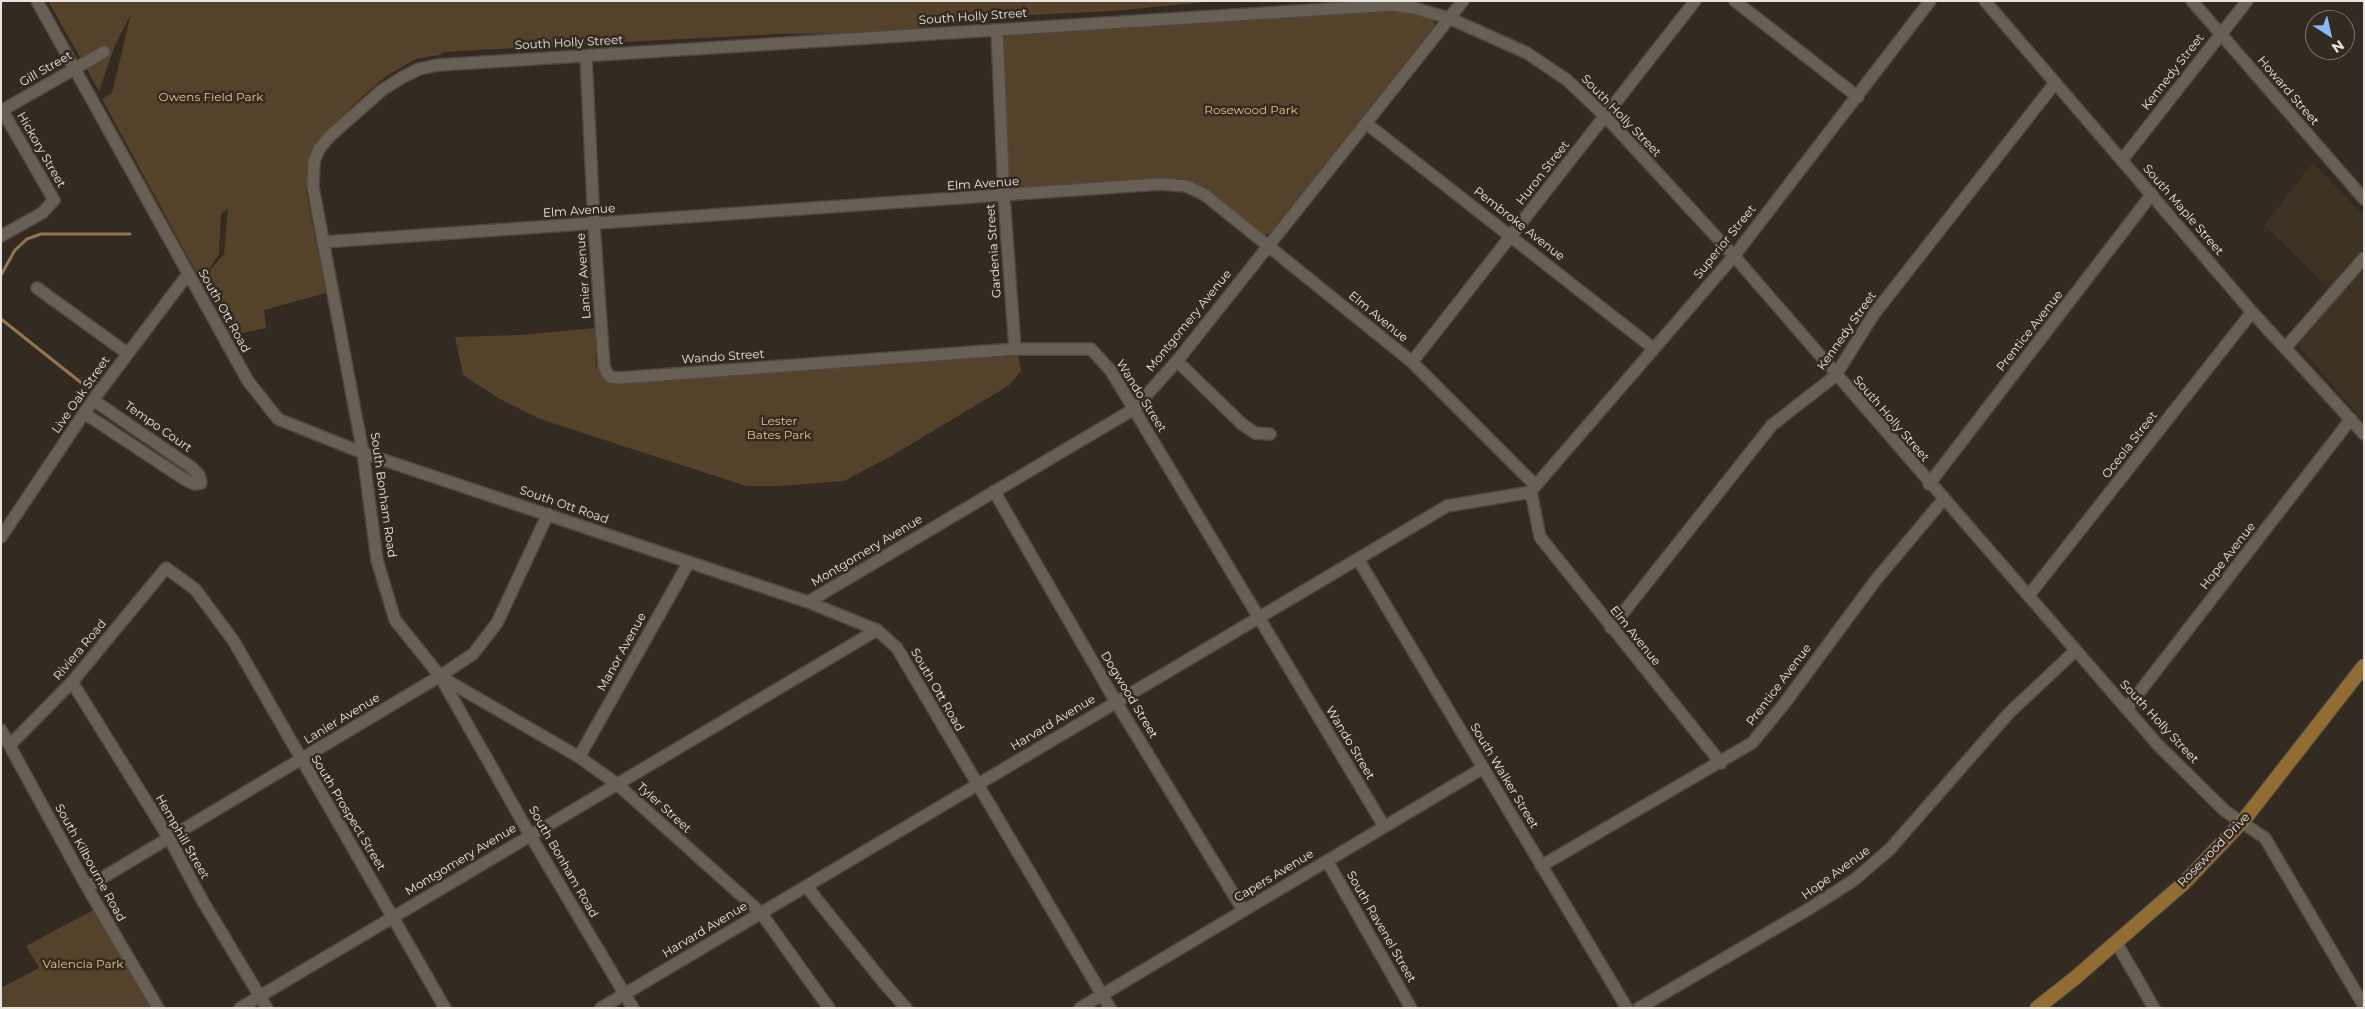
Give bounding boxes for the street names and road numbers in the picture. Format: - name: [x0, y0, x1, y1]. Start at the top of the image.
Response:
- street label: South Holly Street: [918, 6, 1028, 28]
- street label: Kennedy Street: [2139, 31, 2207, 113]
- street label: South Holly Street: [514, 33, 624, 53]
- street label: Gill Street: [17, 48, 75, 90]
- street label: Howard Street: [2254, 54, 2322, 128]
- street label: South Holly Street: [1578, 72, 1664, 160]
- street label: Hickory Street: [14, 110, 68, 190]
- street label: Huron Street: [1513, 138, 1573, 208]
- street label: South Maple Street: [2140, 162, 2226, 258]
- street label: Elm Avenue: [946, 174, 1020, 194]
- street label: Pembroke Avenue: [1471, 184, 1567, 264]
- street label: Elm Avenue: [542, 201, 616, 221]
- street label: Superior Street: [1691, 202, 1759, 282]
- street label: Gardenia Street: [984, 203, 1004, 299]
- street label: Lanier Avenue: [574, 233, 594, 319]
- street label: South Ott Road: [195, 267, 253, 355]
- street label: Montgomery Avenue: [1143, 267, 1235, 375]
- street label: Prentice Avenue: [1994, 288, 2066, 374]
- street label: Elm Avenue: [1345, 289, 1411, 345]
- street label: Kennedy Street: [1814, 289, 1880, 373]
- street label: Wando Street: [681, 347, 765, 367]
- street label: Live Oak Street: [49, 354, 113, 436]
- street label: Wando Street: [1113, 357, 1169, 435]
- street label: South Holly Street: [1850, 373, 1932, 465]
- street label: Tempo Court: [122, 399, 194, 455]
- street label: Oceola Street: [2099, 409, 2161, 481]
- street label: South Bonham Road: [367, 432, 399, 558]
- street label: South Ott Road: [518, 483, 610, 527]
- street label: Montgomery Avenue: [809, 512, 925, 590]
- street label: Hope Avenue: [2197, 520, 2259, 592]
- street label: Elm Avenue: [1607, 603, 1663, 669]
- street label: Manor Avenue: [595, 610, 649, 694]
- street label: Riviera Road: [50, 617, 110, 683]
- street label: Prentice Avenue: [1744, 641, 1814, 729]
- street label: South Ott Road: [907, 646, 967, 734]
- street label: Dogwood Street: [1097, 649, 1161, 741]
- street label: South Holly Street: [2117, 677, 2201, 767]
- street label: Lanier Avenue: [301, 691, 383, 747]
- street label: Harvard Avenue: [1008, 692, 1098, 754]
- street label: Wando Street: [1322, 704, 1378, 782]
- street label: South Walker Street: [1467, 721, 1541, 831]
- street label: South Prospect Street: [308, 753, 388, 873]
- street label: Tyler Street: [634, 780, 694, 836]
- street label: Hemphill Street: [152, 792, 212, 882]
- street label: South Kilbourne Road: [52, 802, 128, 924]
- street label: South Bonham Road: [525, 804, 601, 920]
- street label: Rosewood Drive: [2175, 810, 2253, 890]
- street label: Montgomery Avenue: [403, 821, 519, 899]
- street label: Hope Avenue: [1799, 843, 1873, 903]
- street label: Capers Avenue: [1232, 847, 1316, 905]
- street label: South Ravenel Street: [1343, 869, 1419, 985]
- street label: Harvard Avenue: [660, 899, 750, 961]

